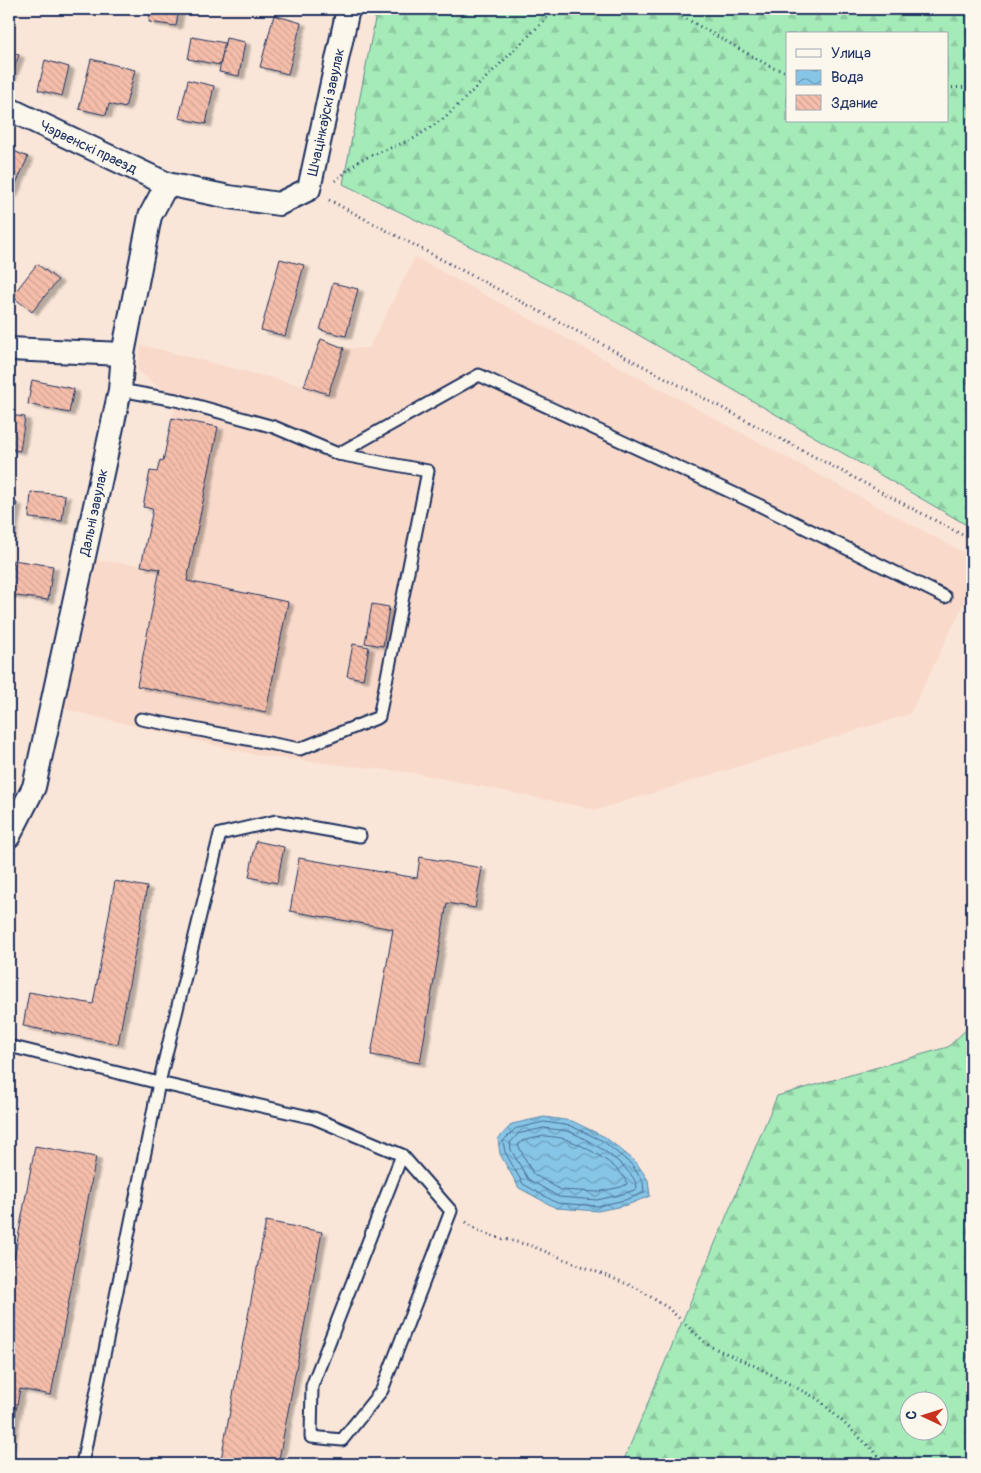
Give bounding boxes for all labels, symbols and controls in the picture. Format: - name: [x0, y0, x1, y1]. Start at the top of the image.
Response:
- legend: [786, 32, 948, 122]
- text: Улица: [831, 44, 871, 63]
- street label: Шчацінкаўскі завулак: [304, 47, 348, 178]
- text: Вода: [831, 68, 864, 87]
- text: Здание: [831, 94, 878, 113]
- street label: Чэрвенскі праезд: [37, 117, 140, 178]
- street label: Дальні завулак: [76, 467, 112, 559]
- north arrow: [898, 1390, 948, 1440]
- text: С: [903, 1410, 920, 1420]

